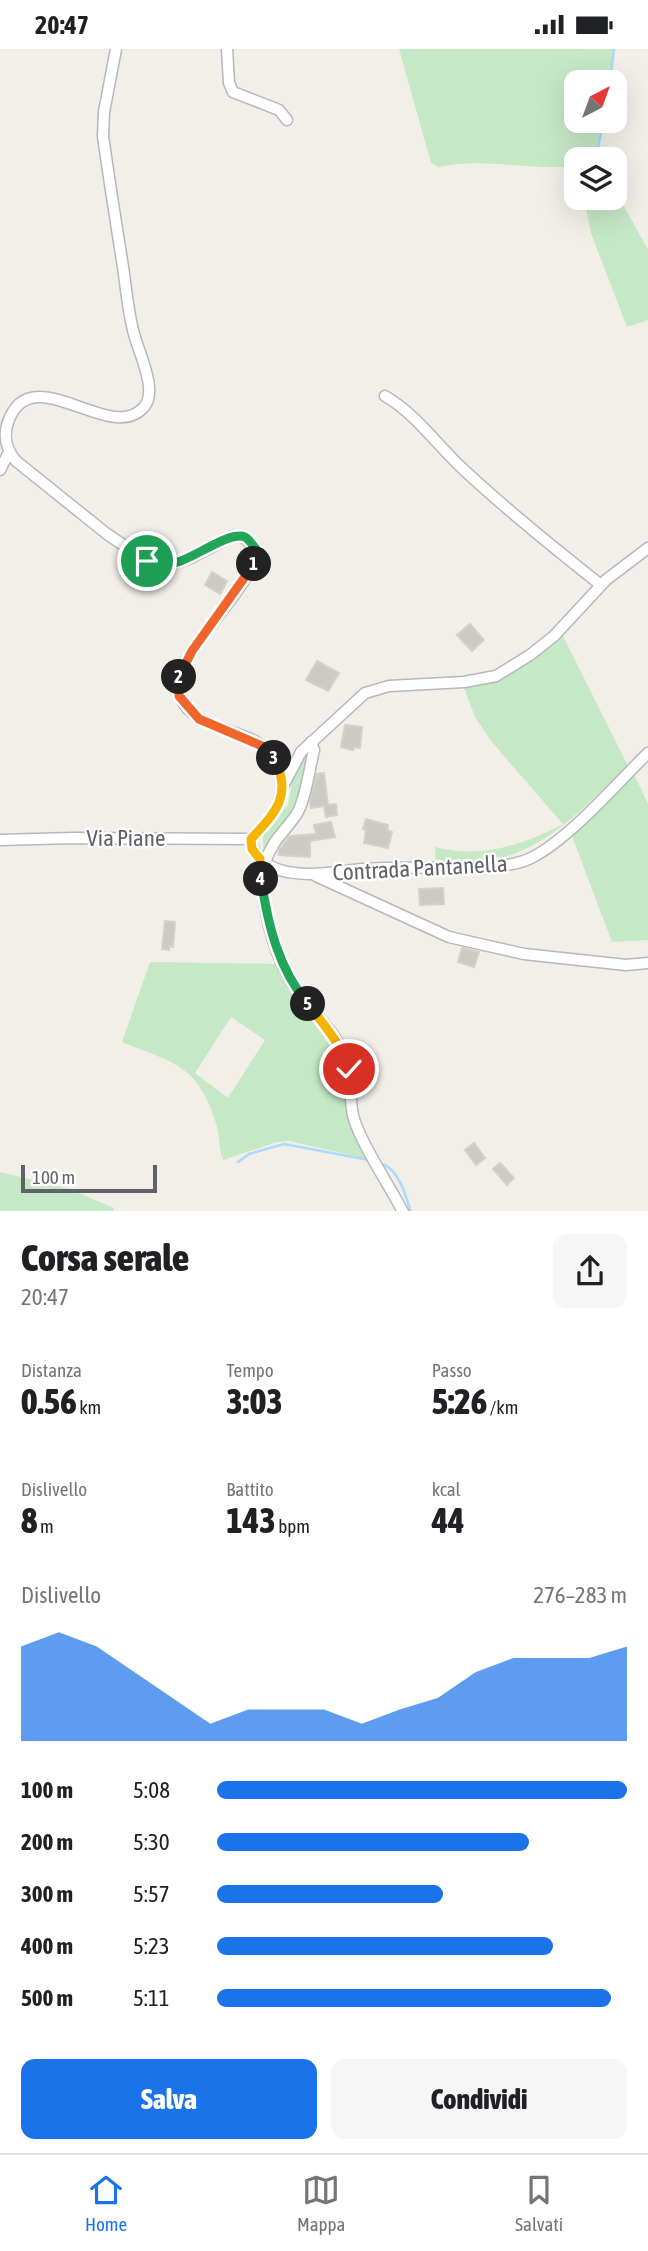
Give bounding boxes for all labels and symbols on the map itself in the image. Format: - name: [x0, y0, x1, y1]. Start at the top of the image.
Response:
- north arrow: [564, 70, 626, 133]
- pin: [117, 531, 177, 591]
- pin: 1: [236, 547, 272, 581]
- pin: 2: [162, 659, 196, 695]
- pin: 3: [256, 741, 292, 775]
- street label: Via Piane: [87, 825, 165, 851]
- street label: Contrada Pantanella: [332, 850, 508, 886]
- pin: 4: [244, 861, 278, 897]
- pin: 5: [290, 986, 326, 1021]
- pin: [319, 1039, 379, 1099]
- scale bar: [21, 1163, 158, 1194]

